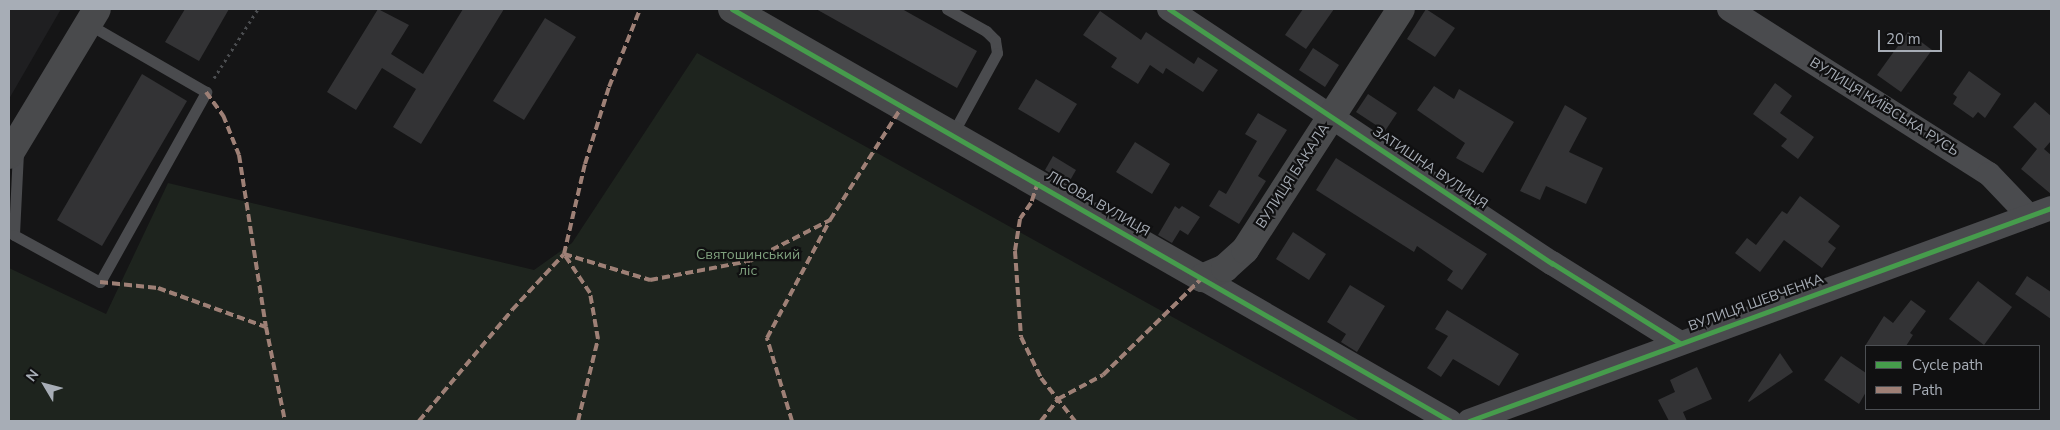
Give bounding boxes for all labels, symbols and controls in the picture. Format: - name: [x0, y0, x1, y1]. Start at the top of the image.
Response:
- scale bar: [1880, 20, 1944, 52]
- text: 20 m: [1886, 29, 1921, 49]
- street label: ВУЛИЦЯ КИЇВСЬКА РУСЬ: [1806, 54, 1962, 160]
- street label: ВУЛИЦЯ БАКАЛА: [1253, 120, 1333, 232]
- street label: ЗАТИШНА ВУЛИЦЯ: [1369, 123, 1491, 213]
- street label: ЛІСОВА ВУЛИЦЯ: [1043, 168, 1153, 240]
- park label: Святошинський ліс: [696, 247, 800, 280]
- street label: ВУЛИЦЯ ШЕВЧЕНКА: [1686, 271, 1826, 335]
- legend: [1865, 345, 2040, 410]
- text: Cycle path: [1912, 355, 1983, 375]
- north arrow: [20, 360, 70, 410]
- text: N: [22, 366, 43, 386]
- text: Path: [1912, 380, 1943, 400]

